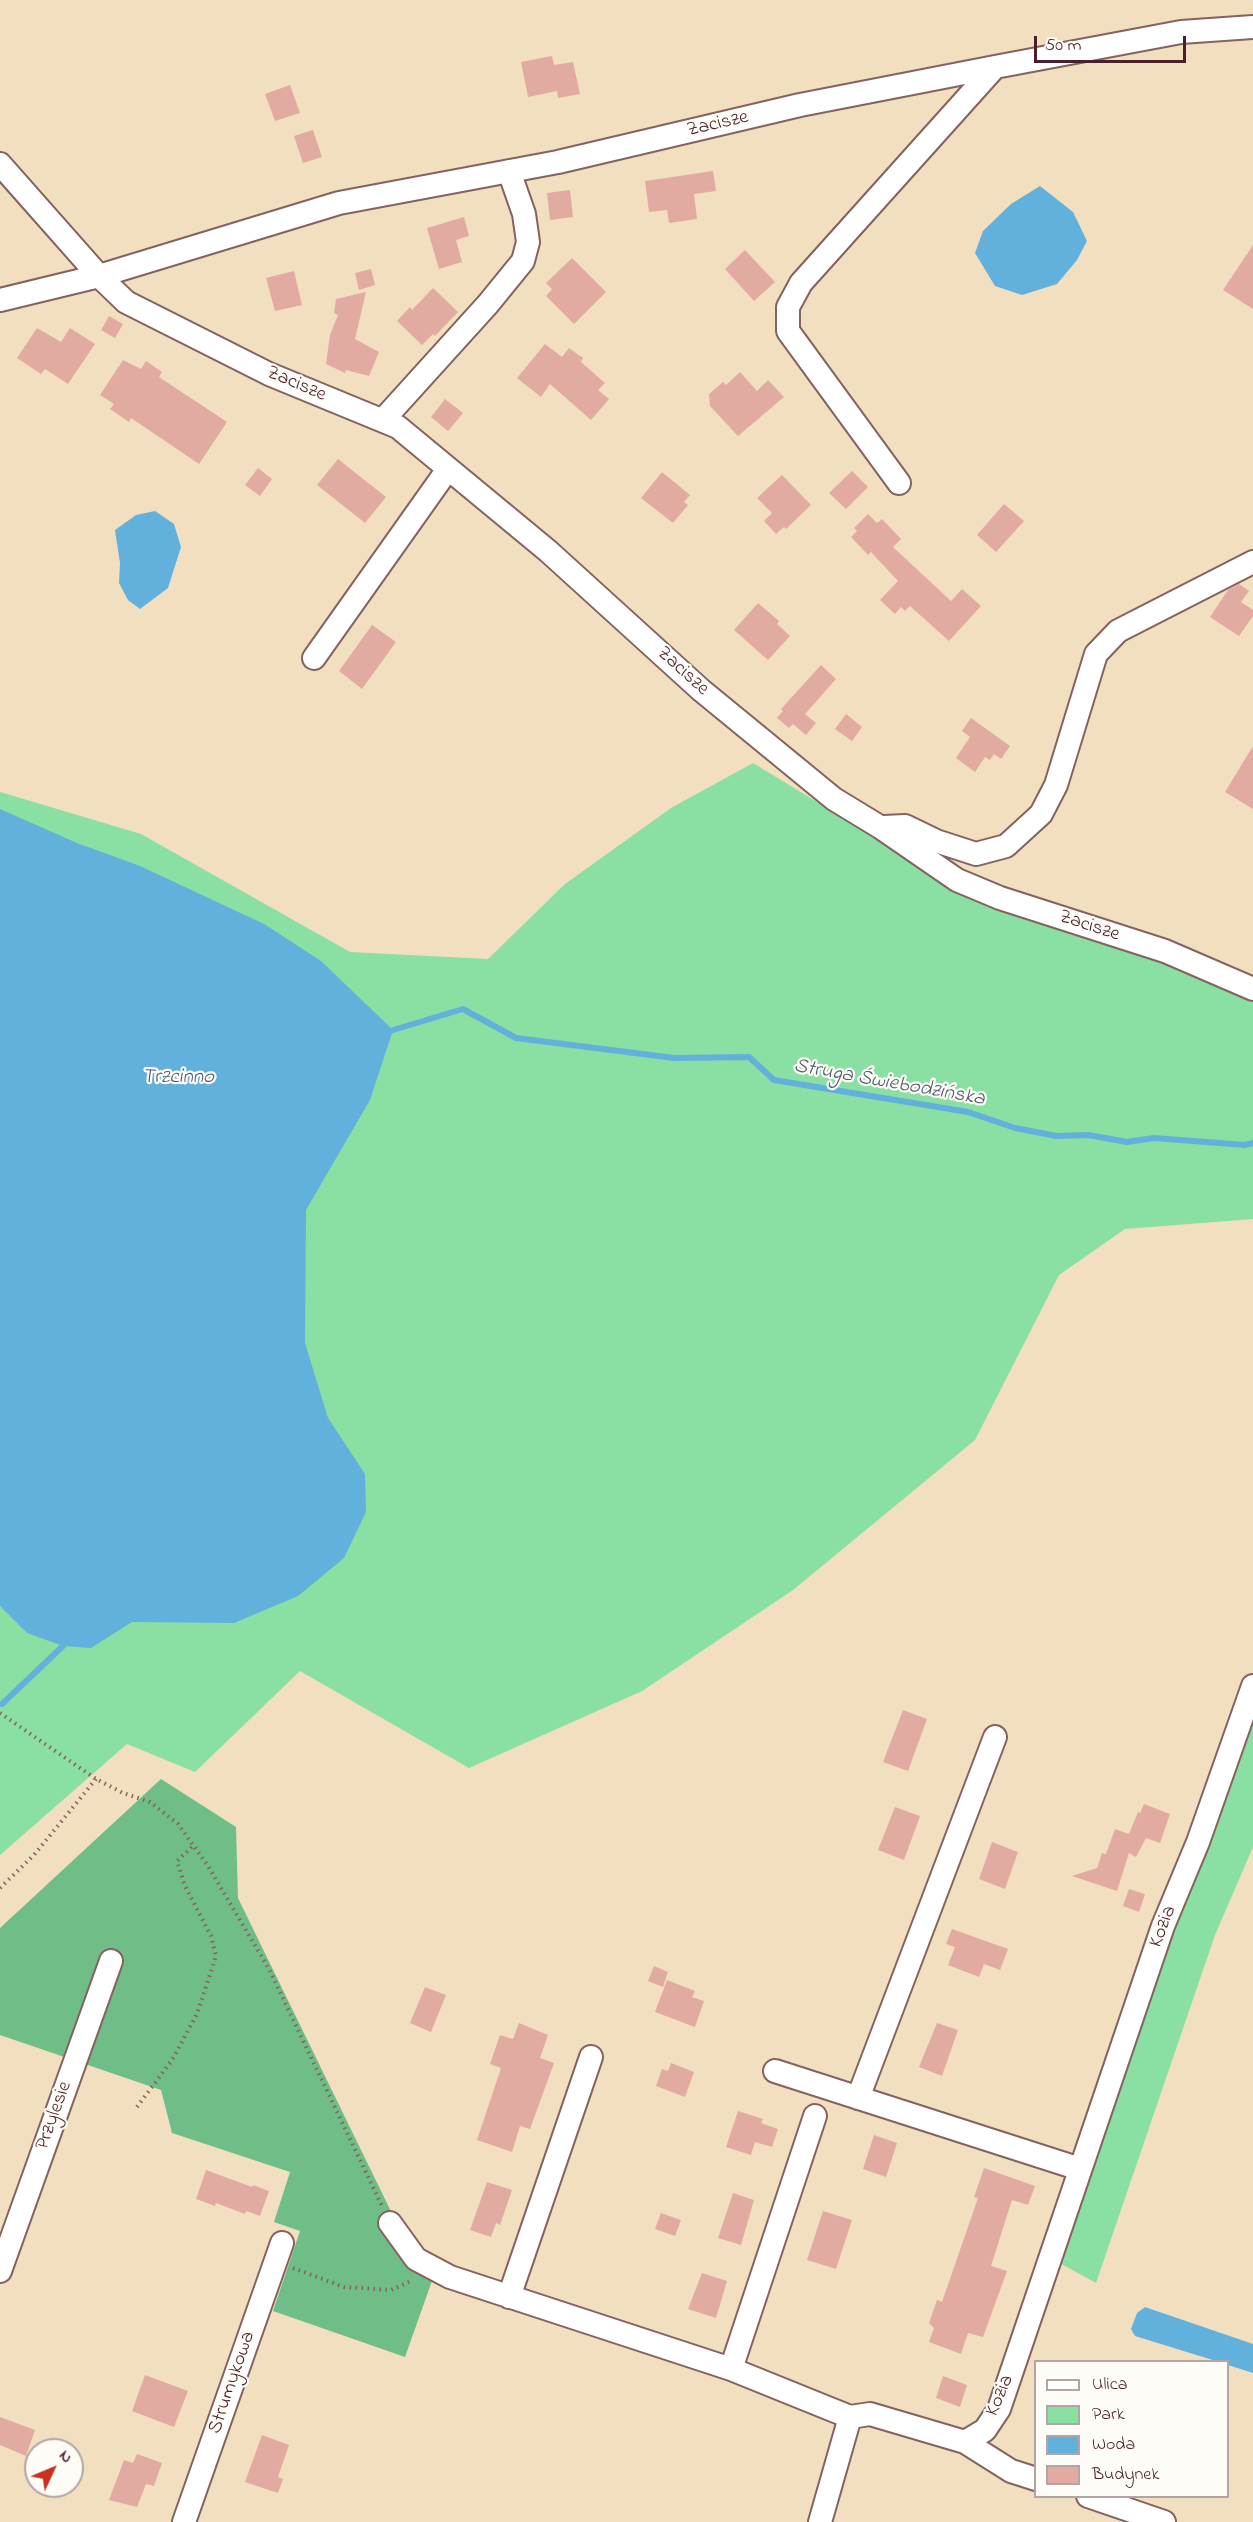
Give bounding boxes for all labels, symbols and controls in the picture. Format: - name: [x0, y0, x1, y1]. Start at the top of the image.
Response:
- scale bar: [1037, 24, 1188, 62]
- text: 50 m: [1045, 33, 1082, 59]
- street label: Zacisze: [685, 106, 751, 144]
- street label: Zacisze: [263, 362, 329, 408]
- street label: Zacisze: [651, 642, 713, 702]
- street label: Zacisze: [1056, 906, 1122, 948]
- water label: Struga Świebodzińska: [792, 1055, 986, 1113]
- water label: Trzcinno: [142, 1066, 214, 1092]
- street label: Kozia: [1145, 1903, 1183, 1951]
- street label: Przylesie: [32, 2078, 78, 2154]
- street label: Strumykowa: [204, 2329, 262, 2437]
- legend: [1034, 2360, 1229, 2498]
- street label: Kozia: [982, 2372, 1020, 2420]
- text: Ulica: [1092, 2372, 1127, 2398]
- text: Park: [1092, 2402, 1125, 2428]
- text: Woda: [1092, 2432, 1135, 2458]
- north arrow: [24, 2438, 84, 2498]
- text: N: [53, 2445, 78, 2469]
- text: Budynek: [1092, 2462, 1159, 2488]

